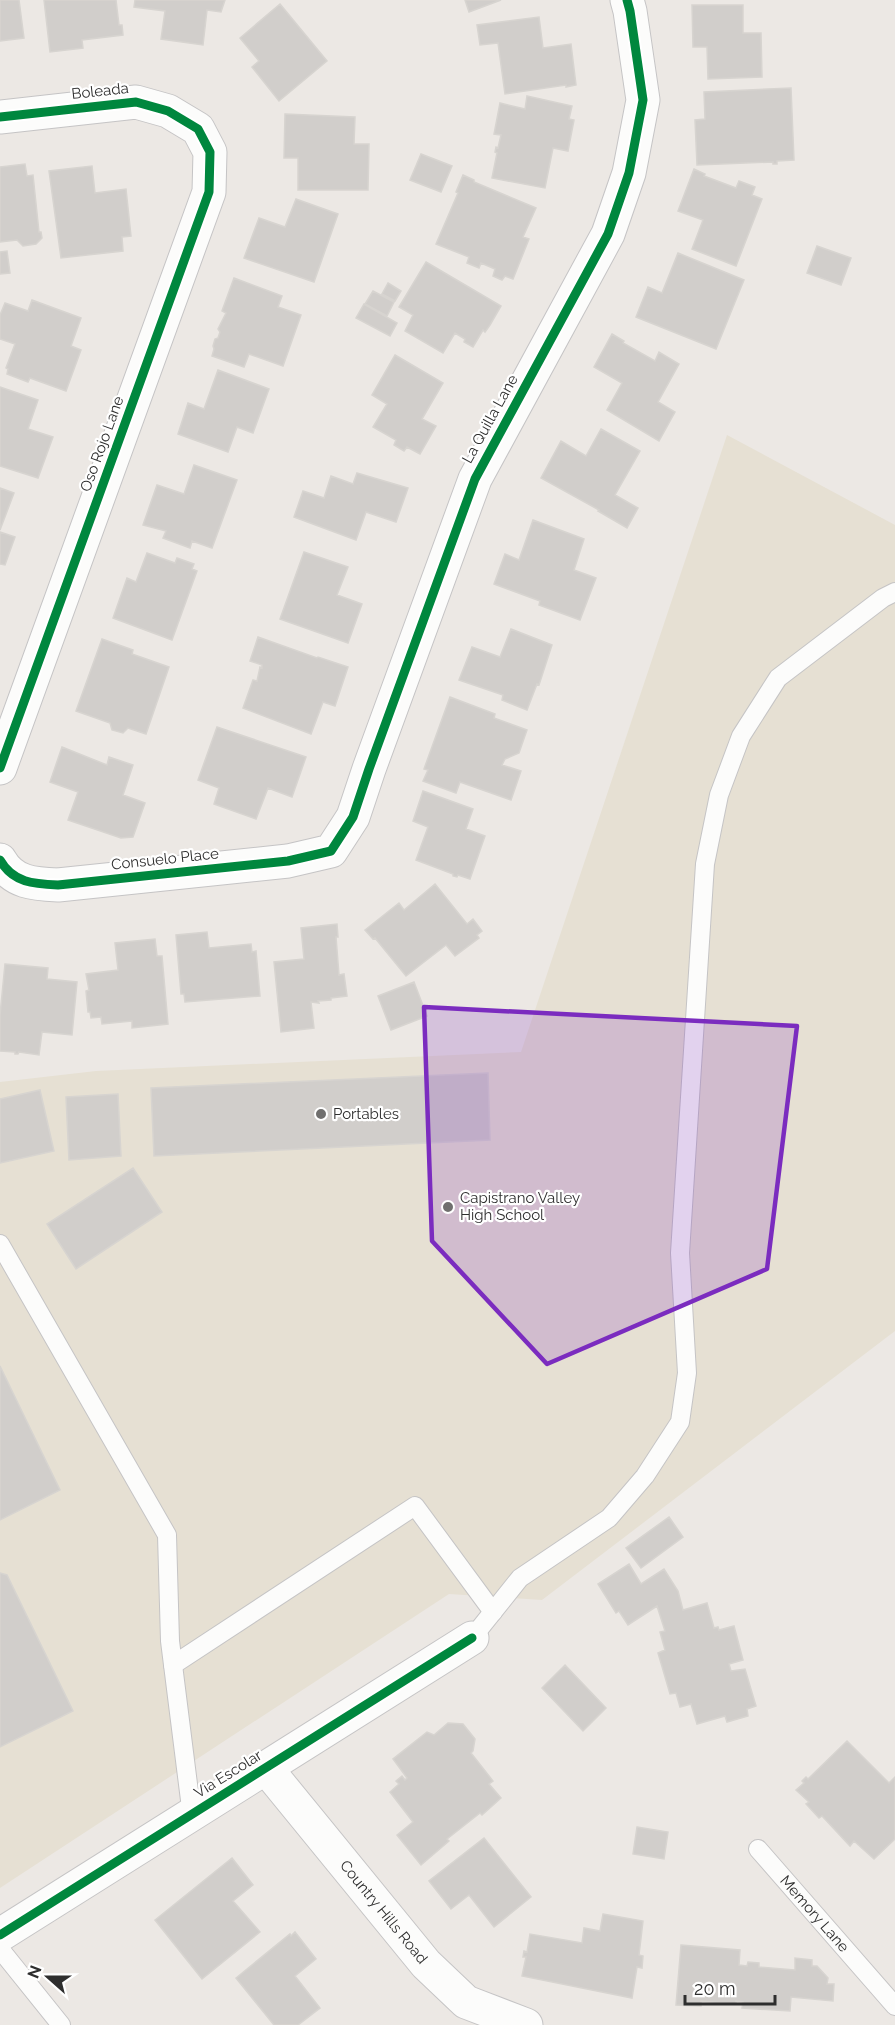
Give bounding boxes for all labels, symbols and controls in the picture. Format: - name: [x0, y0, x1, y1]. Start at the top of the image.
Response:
- street label: Boleada: [70, 79, 130, 103]
- street label: La Quilla Lane: [458, 371, 522, 467]
- street label: Oso Rojo Lane: [76, 394, 128, 494]
- street label: Consuelo Place: [110, 844, 220, 874]
- place label: Portables: [333, 1105, 399, 1123]
- marker: Portables: [314, 1107, 328, 1121]
- place label: Capistrano Valley High School: [460, 1189, 580, 1224]
- marker: Capistrano Valley High School: [441, 1200, 455, 1214]
- street label: Via Escolar: [191, 1746, 266, 1802]
- street label: Country Hills Road: [336, 1857, 431, 1967]
- street label: Memory Lane: [776, 1872, 853, 1956]
- north arrow: [18, 1947, 78, 2007]
- text: N: [23, 1963, 46, 1981]
- scale bar: [685, 1968, 775, 2006]
- text: 20 m: [694, 1978, 736, 1999]

